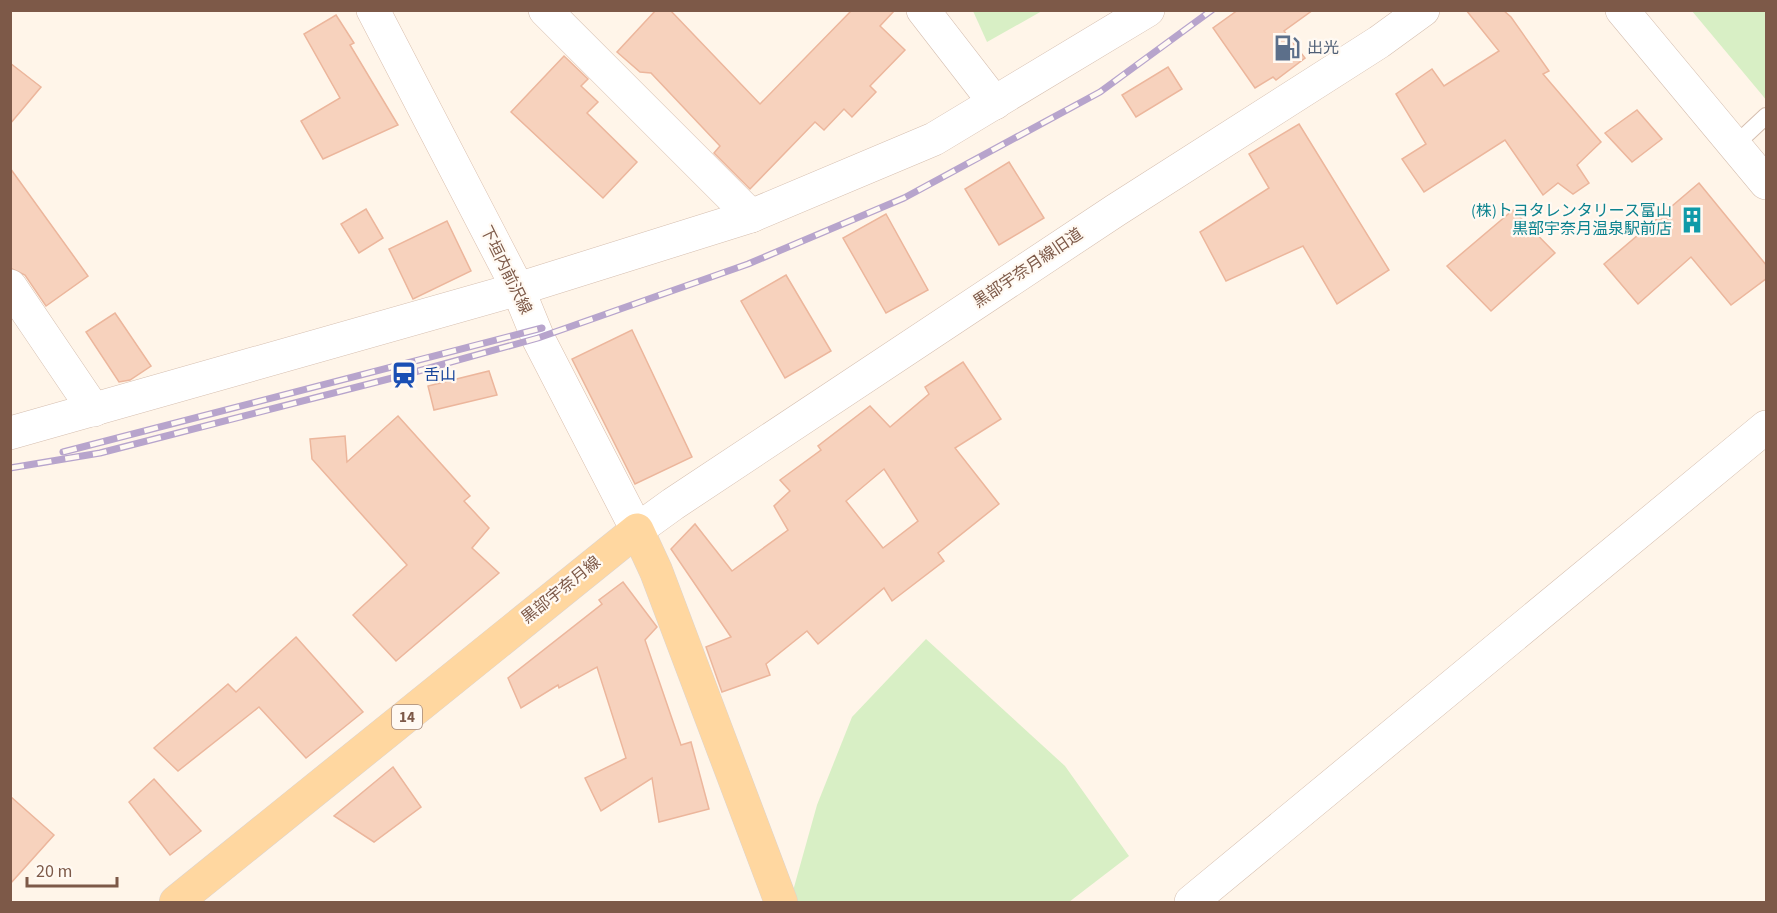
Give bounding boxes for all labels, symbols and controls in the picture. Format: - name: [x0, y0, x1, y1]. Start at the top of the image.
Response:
- fuel station icon: 出光: [1272, 33, 1302, 63]
- place label: 出光: [1307, 37, 1339, 59]
- place label: (株)トヨタレンタリース富山 黒部宇奈月温泉駅前店: [1471, 200, 1672, 240]
- building icon: (株)トヨタレンタリース富山 黒部宇奈月温泉駅前店: [1677, 205, 1707, 235]
- street label: 下垣内前沢線: [475, 222, 537, 318]
- street label: 黒部宇奈月線旧道: [969, 223, 1087, 313]
- station icon: 舌山: [389, 360, 419, 390]
- place label: 舌山: [424, 364, 456, 386]
- street label: 黒部宇奈月線: [517, 551, 605, 629]
- road number: 14: [392, 705, 422, 729]
- scale bar: [27, 850, 117, 888]
- text: 20 m: [36, 859, 72, 884]

